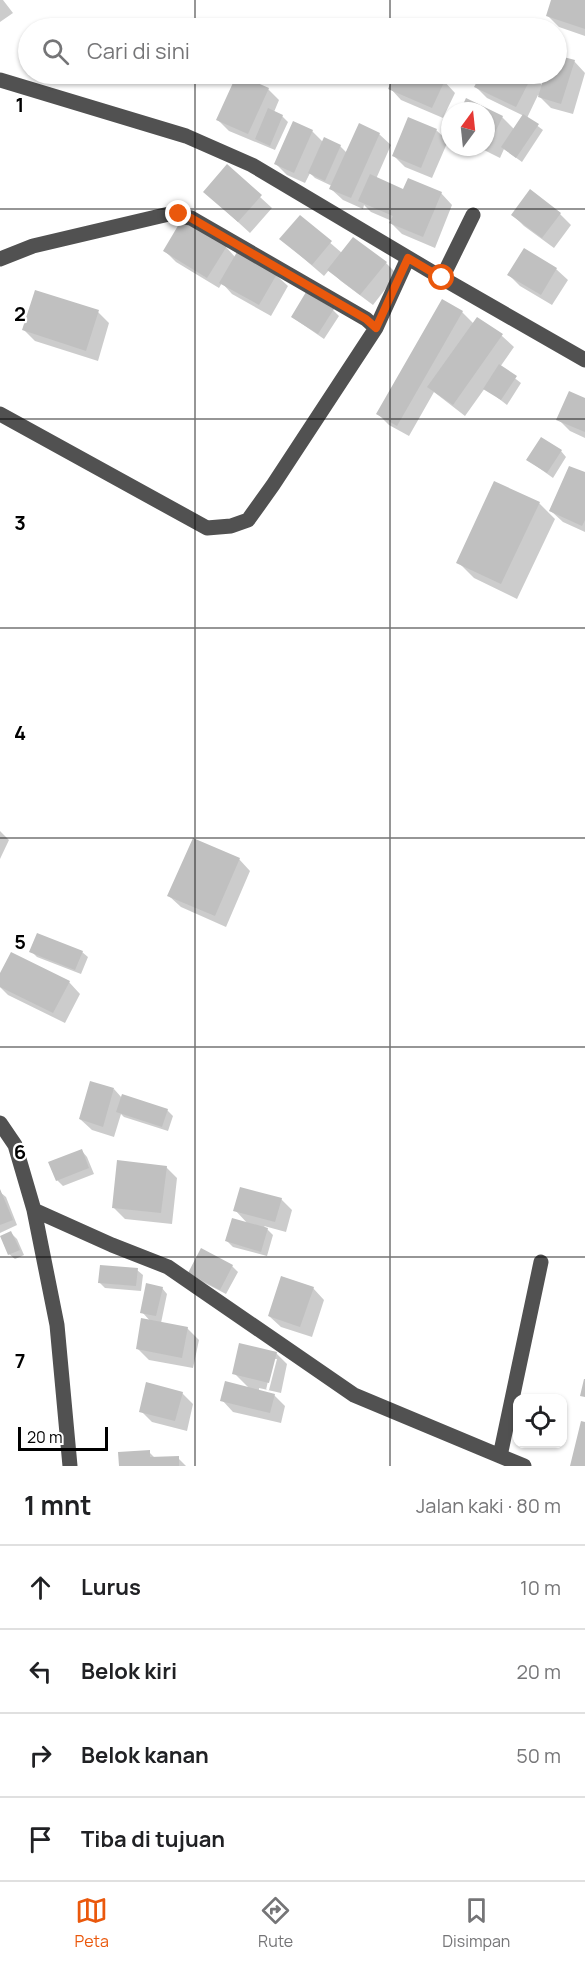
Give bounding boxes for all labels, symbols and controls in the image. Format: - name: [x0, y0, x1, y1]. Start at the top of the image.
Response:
- search box: [18, 18, 567, 84]
- icon: search: [39, 35, 72, 68]
- text: Cari di sini: [87, 36, 190, 66]
- text: 1: [16, 91, 24, 118]
- north arrow: [441, 102, 495, 156]
- route end: [165, 200, 191, 226]
- route start: [428, 264, 454, 290]
- text: 2: [14, 300, 26, 327]
- text: 3: [14, 509, 26, 536]
- text: 4: [14, 719, 26, 746]
- text: 5: [14, 928, 26, 955]
- text: 6: [14, 1138, 26, 1165]
- text: 7: [15, 1347, 25, 1374]
- map controls: [513, 1394, 567, 1448]
- button: locate: [513, 1394, 567, 1448]
- scale bar: [18, 1424, 108, 1452]
- text: 20 m: [27, 1426, 63, 1448]
- text: 1 mnt: [24, 1487, 91, 1523]
- text: Jalan kaki · 80 m: [416, 1492, 561, 1519]
- icon: ahead: [24, 1571, 57, 1604]
- text: Lurus: [81, 1572, 141, 1602]
- text: 10 m: [520, 1574, 561, 1601]
- icon: left: [24, 1655, 57, 1688]
- text: Belok kiri: [81, 1656, 177, 1686]
- text: 20 m: [516, 1658, 561, 1685]
- icon: right: [24, 1739, 57, 1772]
- text: Belok kanan: [81, 1740, 209, 1770]
- text: 50 m: [516, 1742, 561, 1769]
- icon: arrive: [24, 1823, 57, 1856]
- text: Tiba di tujuan: [81, 1824, 225, 1854]
- tab: Peta: [75, 1894, 109, 1952]
- tab: Rute: [258, 1894, 293, 1952]
- tab: Disimpan: [442, 1894, 510, 1952]

